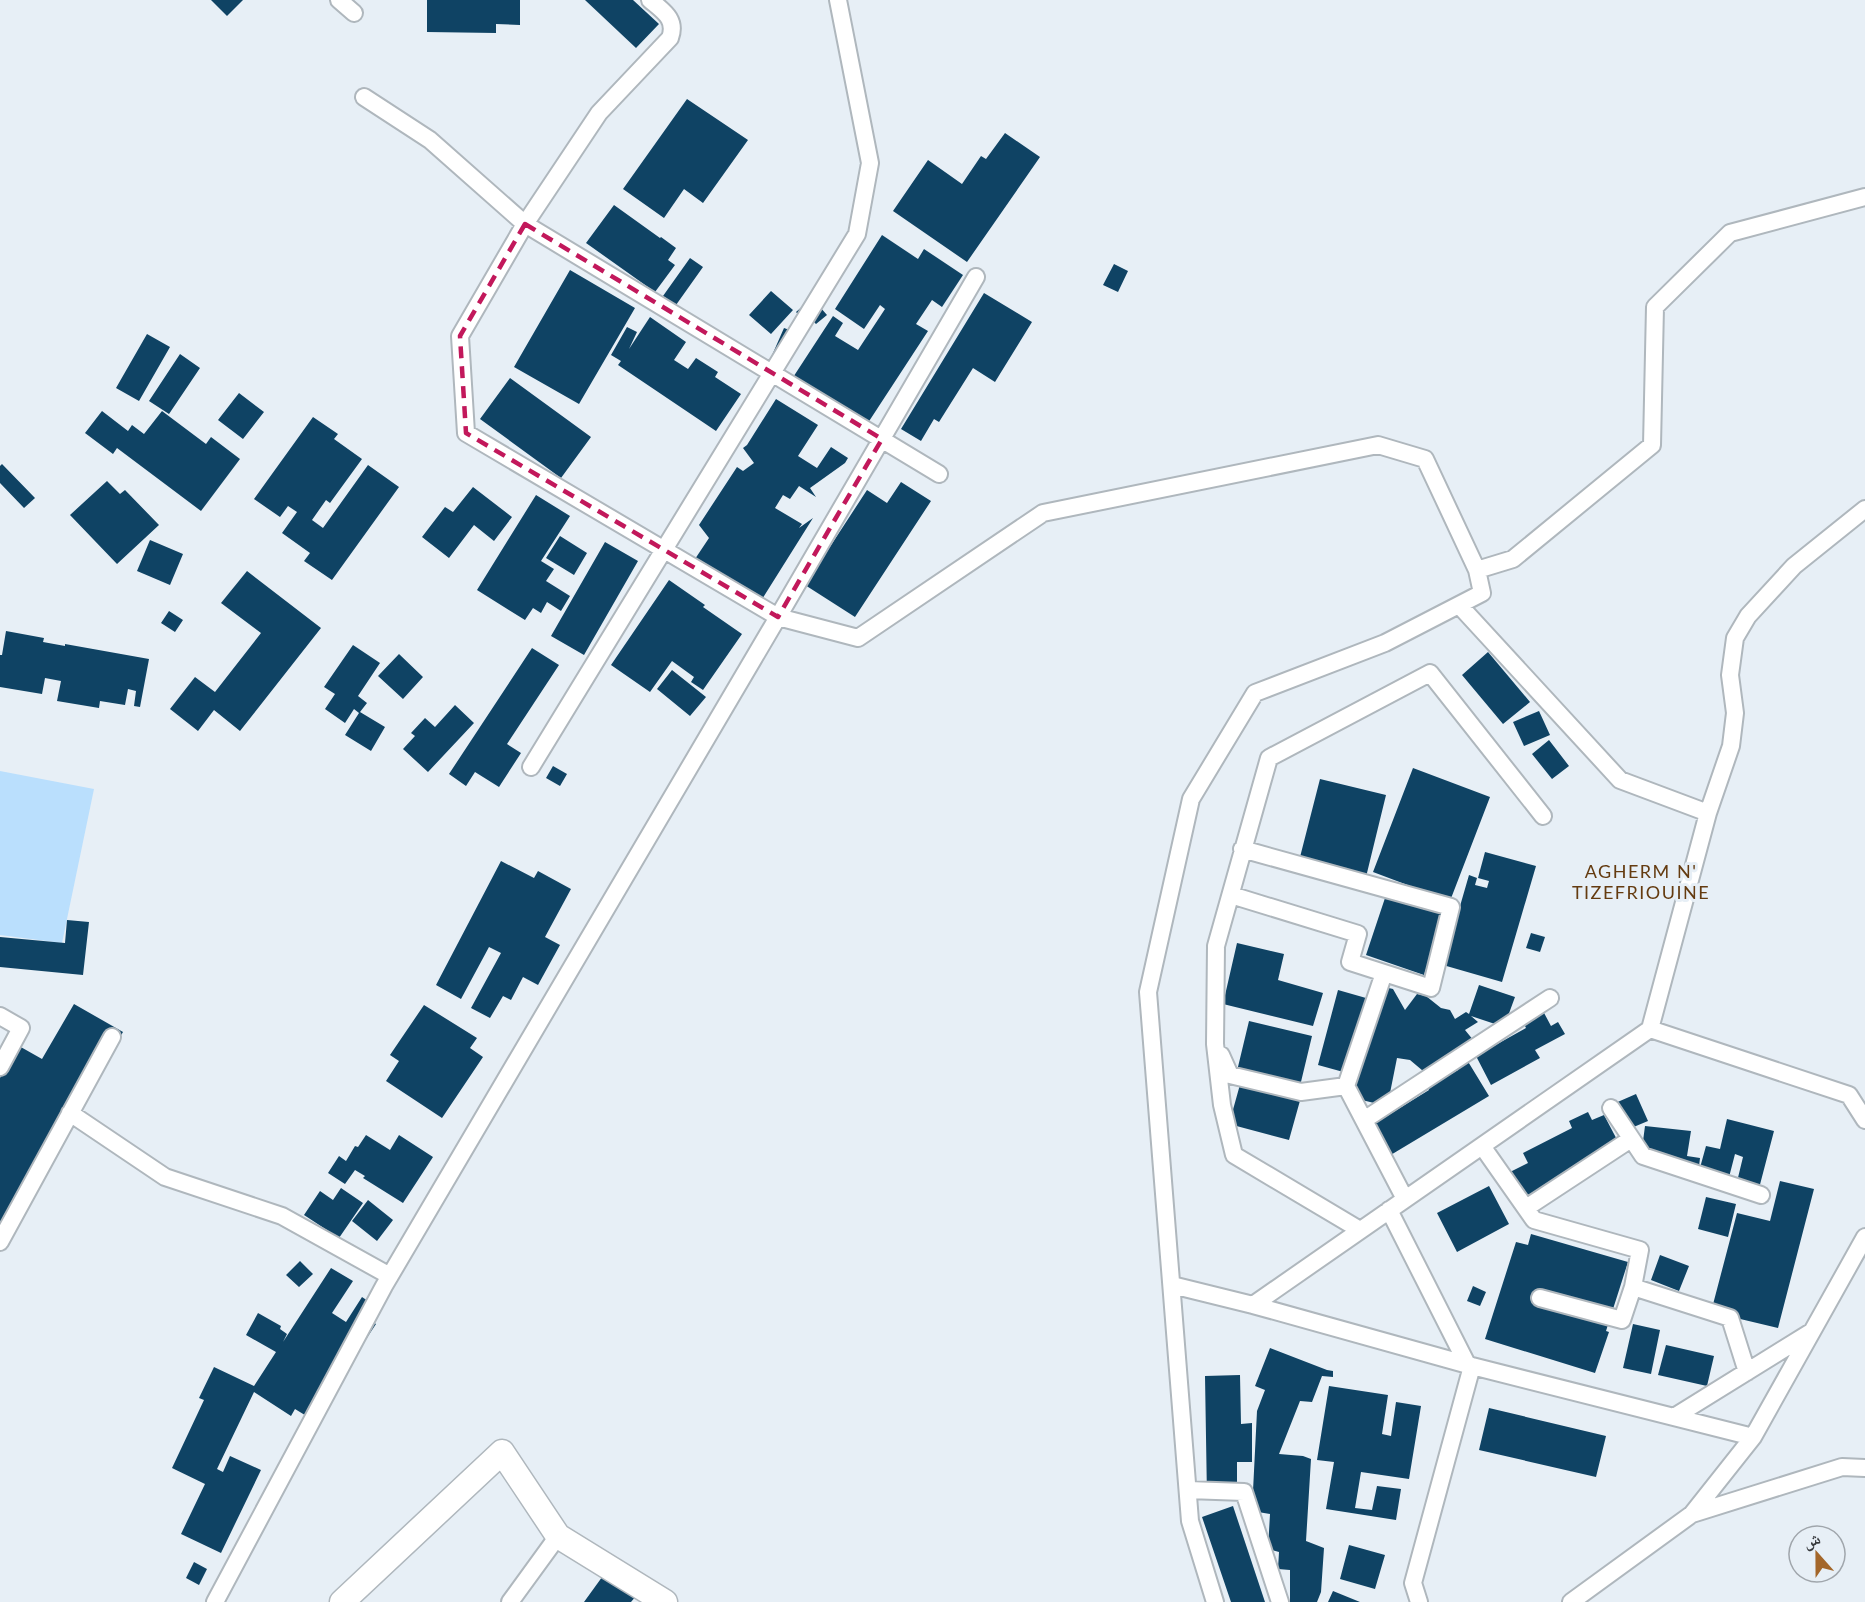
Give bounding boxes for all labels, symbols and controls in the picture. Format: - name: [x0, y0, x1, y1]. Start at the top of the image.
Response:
- district label: AGHERM N' TIZEFRIOUINE: [1572, 860, 1710, 903]
- north arrow: [1787, 1524, 1847, 1584]
- text: ش: [1800, 1528, 1823, 1552]

